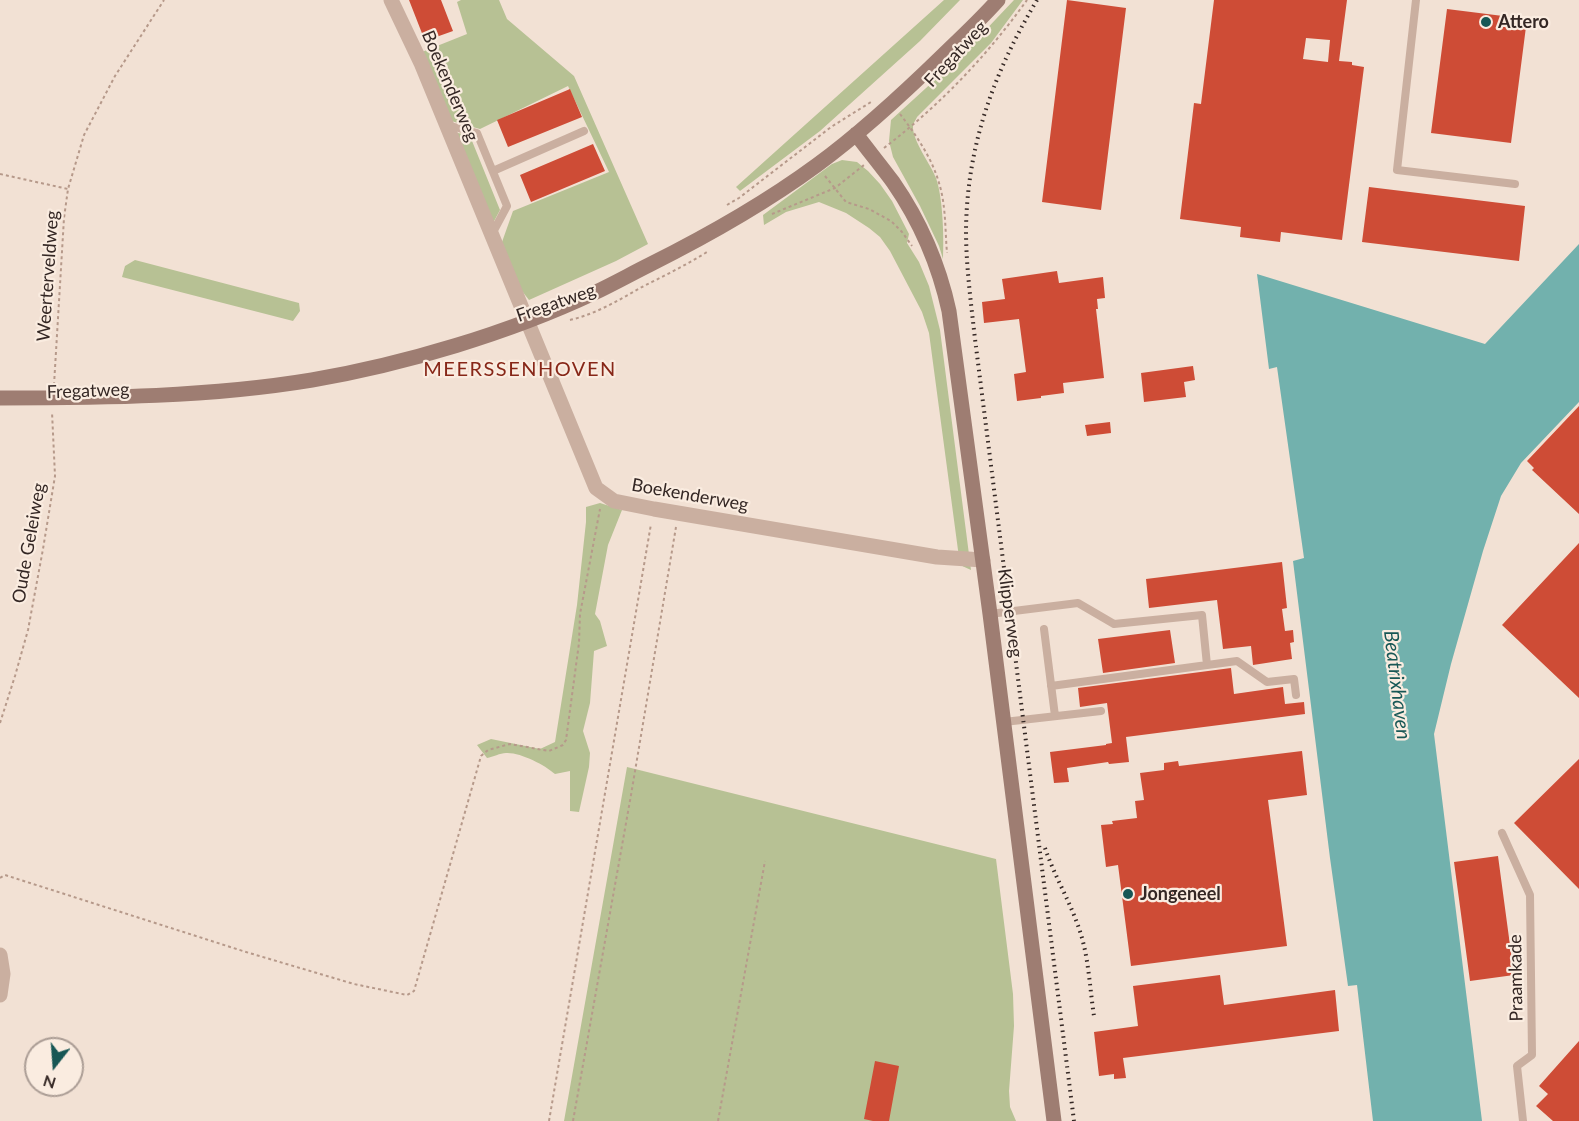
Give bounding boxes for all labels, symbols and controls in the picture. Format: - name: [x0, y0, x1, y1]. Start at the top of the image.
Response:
- place label: Attero: [1498, 11, 1549, 33]
- marker: Attero: [1479, 15, 1493, 29]
- street label: Fregatweg: [920, 16, 992, 92]
- street label: Boekenderweg: [417, 27, 483, 145]
- street label: Weerterveldweg: [33, 210, 63, 342]
- street label: Fregatweg: [513, 279, 599, 327]
- district label: MEERSSENHOVEN: [423, 358, 617, 382]
- street label: Fregatweg: [46, 379, 130, 403]
- street label: Boekenderweg: [630, 474, 750, 516]
- street label: Oude Geleiweg: [8, 481, 50, 605]
- street label: Klipperweg: [993, 567, 1027, 659]
- water label: Beatrixhaven: [1378, 629, 1416, 741]
- place label: Jongeneel: [1140, 883, 1221, 905]
- marker: Jongeneel: [1121, 887, 1135, 901]
- street label: Praamkade: [1504, 934, 1528, 1022]
- north arrow: [24, 1037, 84, 1097]
- text: N: [41, 1072, 58, 1094]

